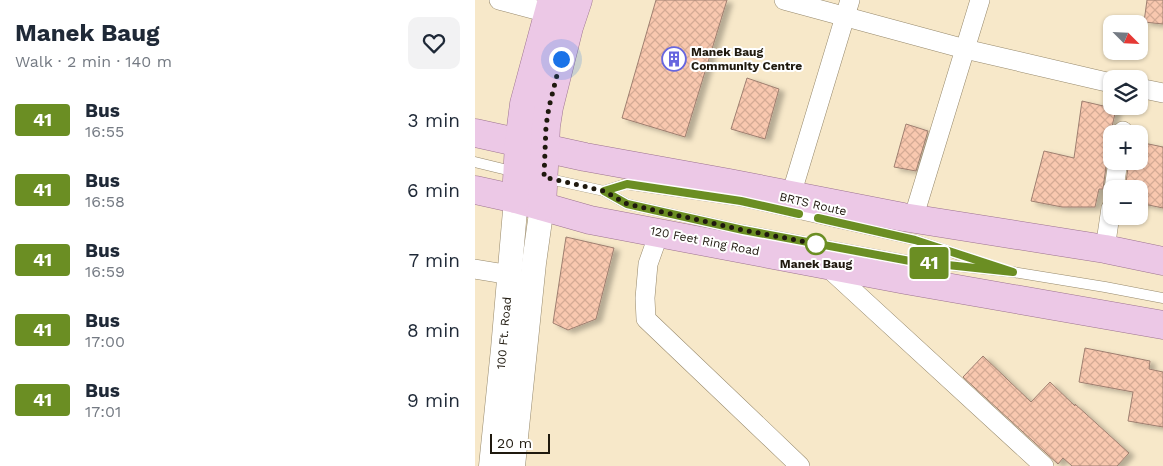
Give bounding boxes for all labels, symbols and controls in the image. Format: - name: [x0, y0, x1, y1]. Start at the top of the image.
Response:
- north arrow: [1103, 15, 1147, 60]
- map controls: [1103, 15, 1148, 225]
- button: heart: [408, 17, 460, 69]
- text: Manek Baug: [15, 19, 160, 47]
- place label: Manek Baug Community Centre: [691, 45, 802, 73]
- building icon: Manek Baug Community Centre: [661, 46, 687, 72]
- your location: [549, 47, 574, 72]
- text: Walk · 2 min · 140 m: [15, 52, 172, 71]
- button: layers: [1103, 70, 1148, 115]
- text: Bus: [85, 99, 120, 122]
- text: 41: [33, 109, 52, 130]
- text: 3 min: [408, 109, 460, 132]
- text: 16:55: [85, 122, 124, 141]
- button: +: [1103, 125, 1148, 170]
- text: Bus: [85, 169, 120, 192]
- text: 41: [33, 179, 52, 200]
- text: 6 min: [407, 179, 460, 202]
- button: −: [1103, 180, 1148, 225]
- street label: BRTS Route: [778, 189, 848, 219]
- text: 16:58: [85, 192, 125, 211]
- street label: 120 Feet Ring Road: [649, 224, 761, 258]
- marker: Manek Baug: [805, 233, 827, 255]
- text: Bus: [85, 239, 120, 262]
- line badge: 41: [907, 247, 951, 279]
- text: 41: [33, 249, 52, 270]
- text: 7 min: [409, 249, 460, 272]
- text: 41: [920, 252, 938, 273]
- place label: Manek Baug: [780, 257, 852, 271]
- text: 16:59: [85, 262, 125, 281]
- street label: 100 Ft. Road: [494, 296, 514, 370]
- text: Bus: [85, 309, 120, 332]
- text: 41: [33, 319, 52, 340]
- text: 8 min: [407, 319, 460, 342]
- text: 17:00: [85, 332, 125, 351]
- text: Bus: [85, 379, 120, 402]
- text: 41: [33, 389, 52, 410]
- text: 9 min: [407, 389, 460, 412]
- text: 17:01: [85, 402, 121, 421]
- scale bar: [490, 431, 550, 454]
- text: 20 m: [497, 435, 532, 451]

